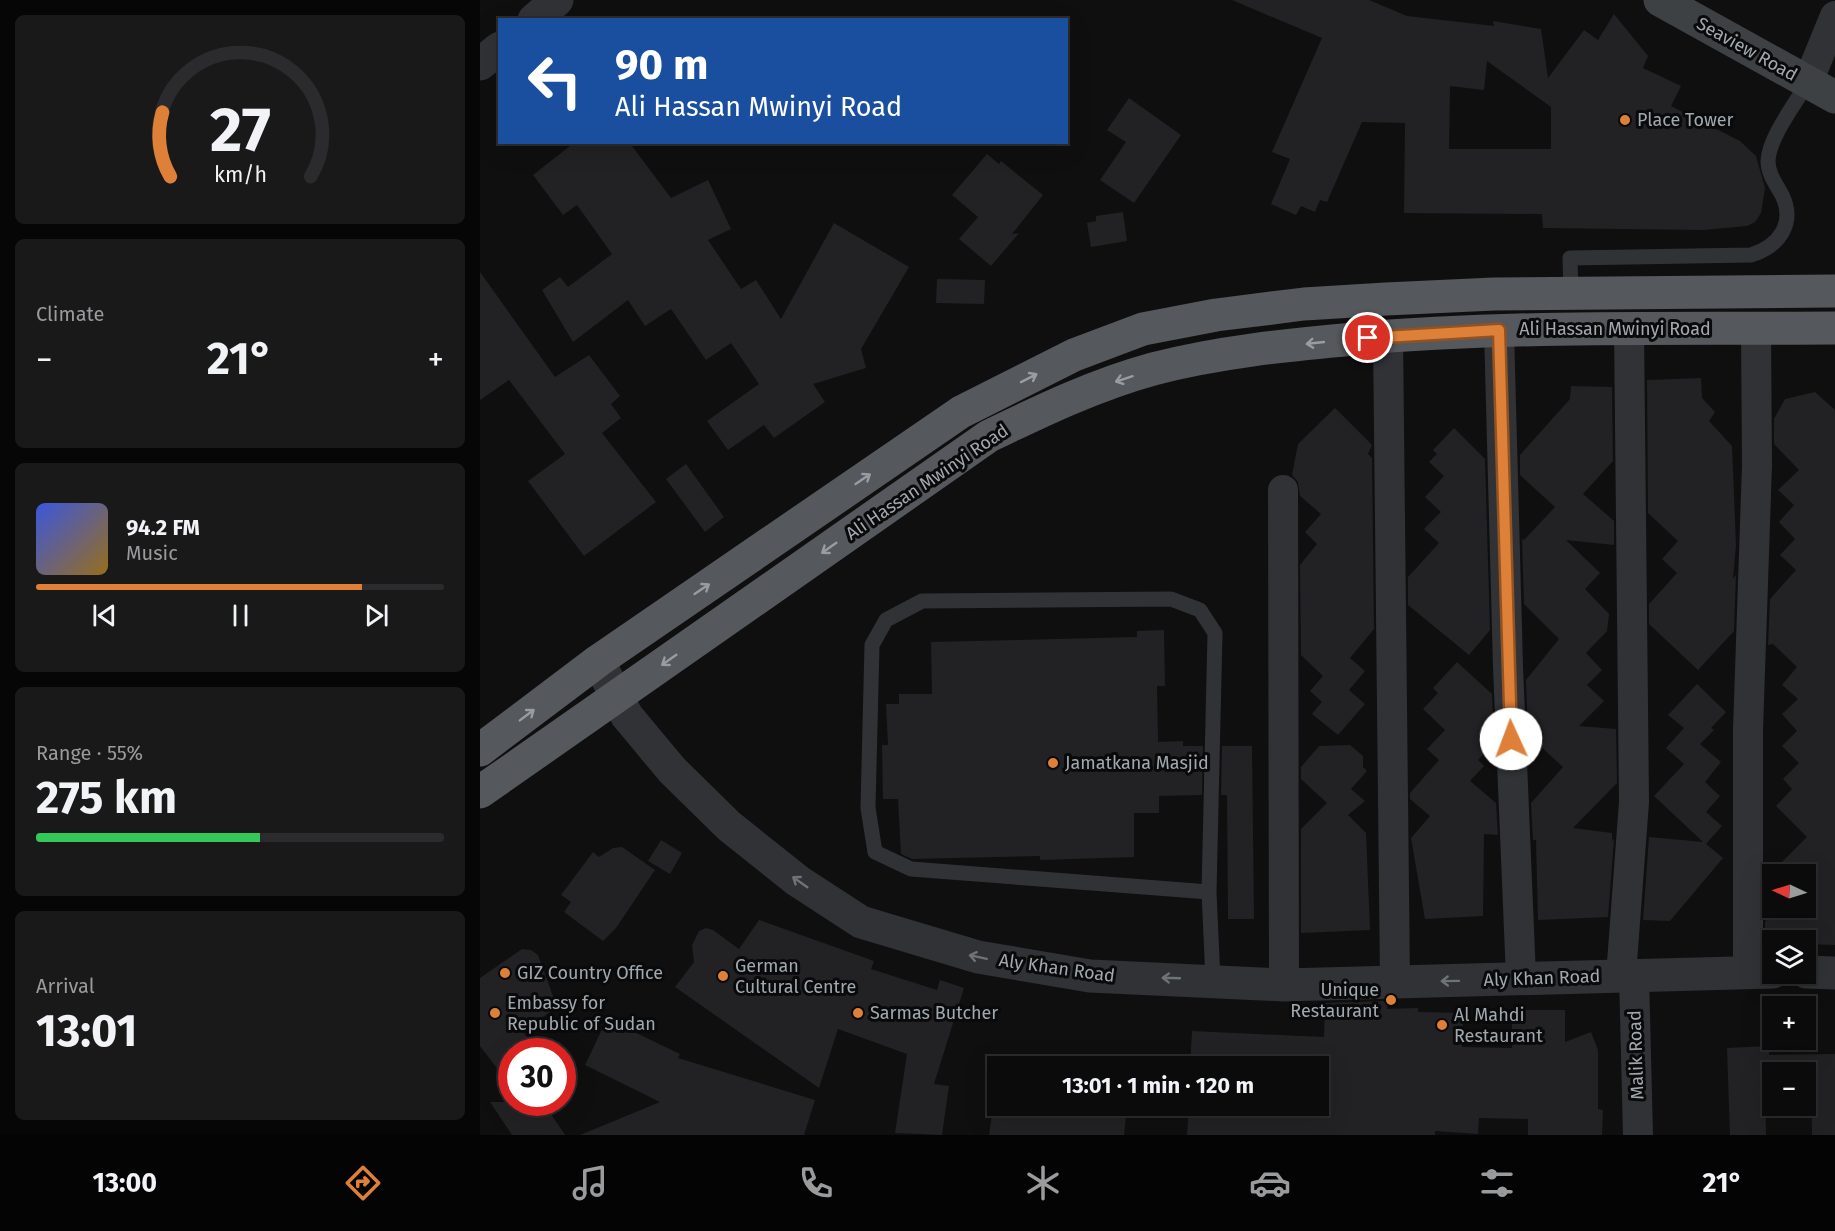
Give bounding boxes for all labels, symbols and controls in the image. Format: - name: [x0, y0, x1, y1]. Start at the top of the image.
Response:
- street label: Seaview Road: [1693, 12, 1801, 86]
- text: 90 m: [615, 40, 709, 90]
- icon: left: [516, 42, 594, 120]
- text: Ali Hassan Mwinyi Road: [615, 91, 902, 123]
- text: 27: [210, 93, 270, 168]
- place label: Place Tower: [1637, 109, 1734, 131]
- marker: Place Tower: [1618, 113, 1632, 127]
- text: km/h: [213, 162, 267, 188]
- text: Climate: [36, 302, 104, 326]
- pin: [1342, 312, 1393, 363]
- street label: Ali Hassan Mwinyi Road: [1519, 318, 1711, 340]
- icon: arrive: [1351, 321, 1384, 354]
- text: 21°: [207, 332, 273, 386]
- one-way arrow: [1306, 338, 1325, 349]
- text: −: [36, 340, 53, 380]
- text: +: [428, 340, 444, 380]
- one-way arrow: [1020, 372, 1038, 383]
- one-way arrow: [1115, 374, 1134, 385]
- street label: Ali Hassan Mwinyi Road: [841, 419, 1013, 545]
- one-way arrow: [855, 473, 871, 485]
- text: 94.2 FM: [126, 514, 200, 541]
- text: Music: [126, 541, 178, 565]
- one-way arrow: [821, 542, 838, 554]
- one-way arrow: [694, 583, 710, 595]
- icon: previous: [88, 599, 121, 632]
- icon: pause: [224, 599, 257, 632]
- icon: next: [360, 599, 393, 632]
- one-way arrow: [662, 654, 678, 666]
- position arrow: [1479, 707, 1543, 771]
- one-way arrow: [518, 708, 534, 721]
- text: Range · 55%: [36, 741, 143, 765]
- place label: Jamatkana Masjid: [1065, 752, 1209, 774]
- marker: Jamatkana Masjid: [1046, 756, 1060, 770]
- text: 275 km: [36, 771, 177, 825]
- north arrow: [1762, 864, 1816, 918]
- map controls: [1762, 864, 1816, 1116]
- one-way arrow: [792, 876, 808, 888]
- button: layers: [1762, 930, 1816, 984]
- street label: Aly Khan Road: [998, 949, 1116, 987]
- one-way arrow: [968, 950, 987, 962]
- place label: German Cultural Centre: [735, 955, 856, 998]
- place label: GIZ Country Office: [517, 962, 663, 984]
- street label: Aly Khan Road: [1483, 965, 1601, 991]
- marker: GIZ Country Office: [498, 966, 512, 980]
- marker: German Cultural Centre: [716, 969, 730, 983]
- one-way arrow: [1161, 973, 1181, 984]
- text: Arrival: [36, 974, 95, 998]
- one-way arrow: [1440, 975, 1460, 987]
- place label: Unique Restaurant: [1290, 979, 1379, 1022]
- place label: Embassy for Republic of Sudan: [507, 992, 656, 1035]
- marker: Unique Restaurant: [1384, 993, 1398, 1007]
- button: +: [1762, 996, 1816, 1050]
- place label: Sarmas Butcher: [870, 1002, 998, 1024]
- text: 13:01: [36, 1004, 137, 1058]
- place label: Al Mahdi Restaurant: [1454, 1004, 1543, 1047]
- marker: Embassy for Republic of Sudan: [488, 1006, 502, 1020]
- marker: Sarmas Butcher: [851, 1006, 865, 1020]
- street label: Malik Road: [1623, 1010, 1649, 1100]
- marker: Al Mahdi Restaurant: [1435, 1018, 1449, 1032]
- speed limit sign: 30: [498, 1038, 576, 1116]
- button: −: [1762, 1062, 1816, 1116]
- text: 13:01 · 1 min · 120 m: [1062, 1072, 1254, 1099]
- icon: directions: [342, 1162, 384, 1204]
- icon: music: [569, 1162, 611, 1204]
- icon: phone: [795, 1162, 837, 1204]
- icon: climate: [1022, 1162, 1064, 1204]
- icon: car: [1249, 1162, 1291, 1204]
- icon: filters: [1476, 1162, 1518, 1204]
- text: 13:00: [92, 1167, 157, 1199]
- text: 21°: [1703, 1167, 1743, 1199]

